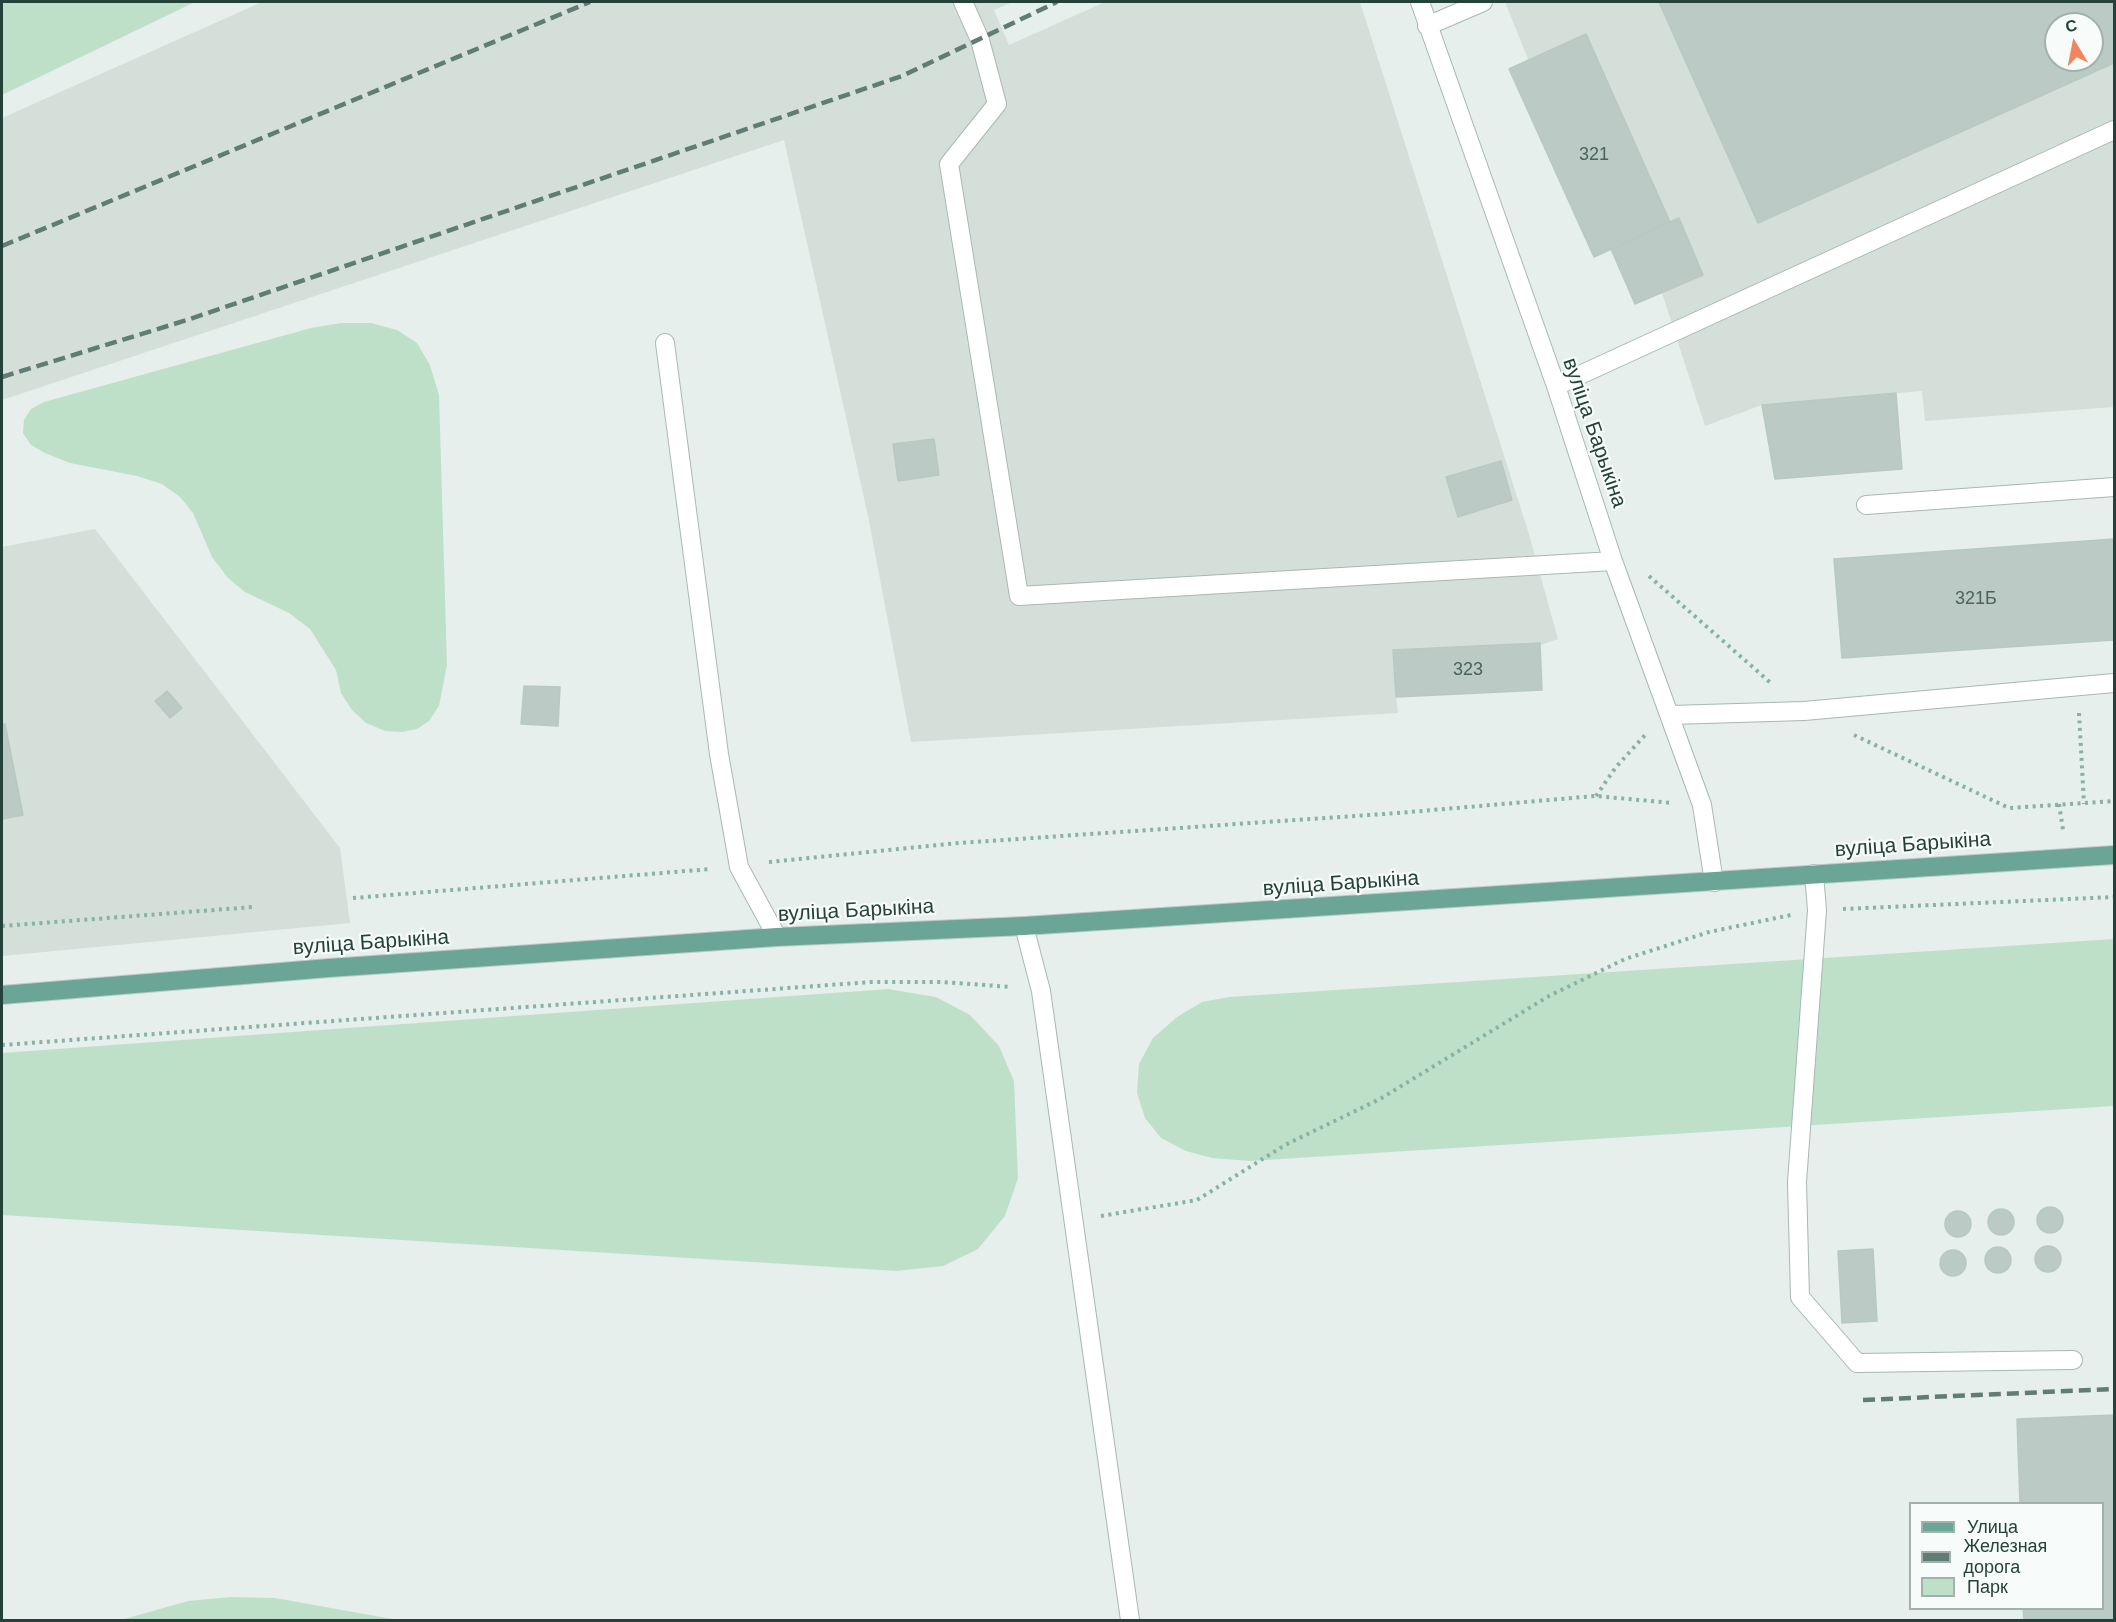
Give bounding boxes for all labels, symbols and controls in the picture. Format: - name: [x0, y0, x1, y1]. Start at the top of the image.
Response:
- north arrow: [2044, 12, 2104, 72]
- text: С: [2064, 16, 2078, 35]
- house number: 321: [1579, 144, 1609, 166]
- street label: вуліца Барыкіна: [1557, 355, 1631, 511]
- house number: 321Б: [1955, 588, 1997, 610]
- house number: 323: [1453, 659, 1483, 681]
- street label: вуліца Барыкіна: [1834, 827, 1992, 863]
- street label: вуліца Барыкіна: [1262, 866, 1420, 902]
- street label: вуліца Барыкіна: [777, 894, 935, 928]
- street label: вуліца Барыкіна: [292, 925, 450, 961]
- legend: [1909, 1502, 2104, 1610]
- text: Улица: [1967, 1517, 2018, 1537]
- text: Железная дорога: [1963, 1536, 2047, 1577]
- text: Парк: [1967, 1577, 2008, 1597]

